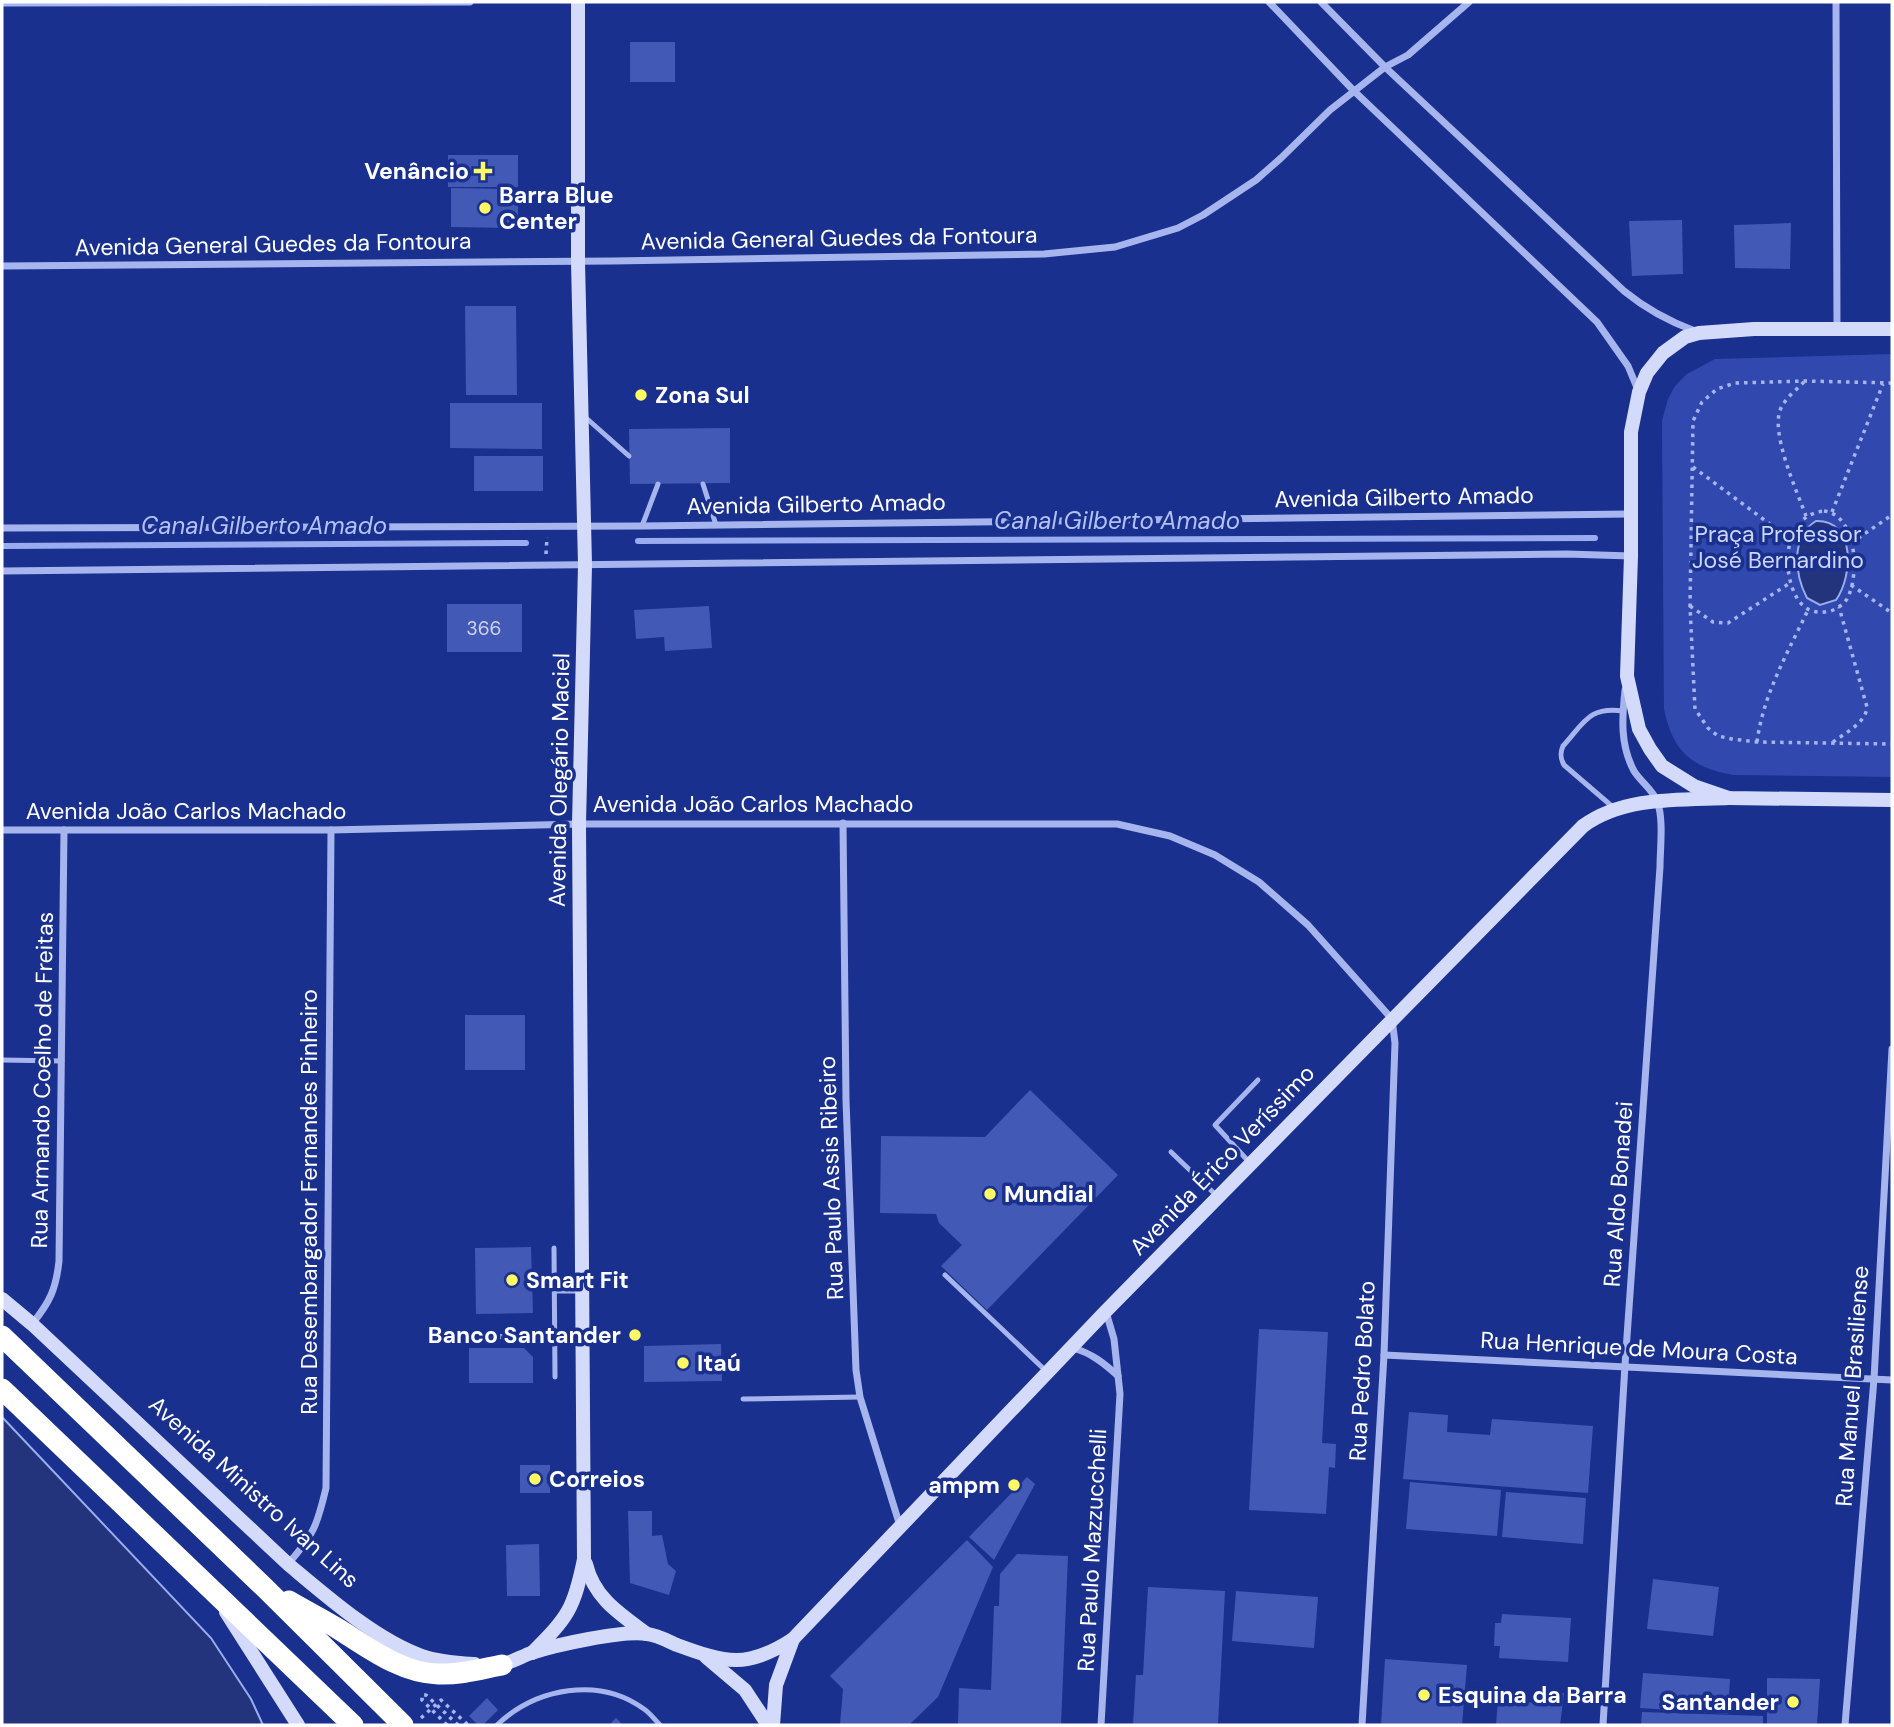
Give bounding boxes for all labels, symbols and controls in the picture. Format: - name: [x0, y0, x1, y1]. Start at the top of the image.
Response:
- place label: Venâncio: [364, 156, 469, 186]
- marker: Venâncio: [475, 163, 491, 179]
- place label: Barra Blue Center: [499, 180, 614, 236]
- marker: Barra Blue Center: [477, 200, 493, 216]
- street label: Avenida General Guedes da Fontoura: [640, 220, 1038, 256]
- street label: Avenida General Guedes da Fontoura: [74, 226, 472, 262]
- place label: Zona Sul: [655, 380, 750, 410]
- marker: Zona Sul: [633, 387, 649, 403]
- street label: Avenida Gilberto Amado: [1274, 480, 1534, 514]
- street label: Avenida Gilberto Amado: [686, 487, 946, 521]
- water label: Canal Gilberto Amado: [994, 505, 1240, 536]
- water label: Canal Gilberto Amado: [141, 510, 387, 541]
- park label: Praça Professor José Bernardino: [1692, 519, 1864, 575]
- house number: 366: [466, 616, 502, 641]
- street label: Avenida Olegário Maciel: [542, 653, 576, 907]
- street label: Avenida João Carlos Machado: [593, 789, 913, 819]
- street label: Avenida João Carlos Machado: [26, 796, 346, 826]
- street label: Rua Armando Coelho de Freitas: [24, 911, 60, 1249]
- street label: Rua Desembargador Fernandes Pinheiro: [294, 989, 324, 1415]
- street label: Rua Paulo Assis Ribeiro: [812, 1055, 850, 1301]
- street label: Avenida Érico Veríssimo: [1123, 1058, 1321, 1262]
- street label: Rua Aldo Bonadei: [1597, 1100, 1639, 1288]
- place label: Mundial: [1004, 1179, 1094, 1209]
- marker: Mundial: [982, 1186, 998, 1202]
- street label: Rua Manuel Brasiliense: [1829, 1264, 1875, 1508]
- place label: Smart Fit: [526, 1265, 629, 1295]
- marker: Smart Fit: [504, 1272, 520, 1288]
- street label: Rua Pedro Bolato: [1342, 1280, 1382, 1462]
- place label: Banco Santander: [428, 1320, 621, 1350]
- street label: Rua Henrique de Moura Costa: [1480, 1325, 1798, 1371]
- marker: Banco Santander: [627, 1327, 643, 1343]
- place label: Itaú: [697, 1348, 741, 1378]
- marker: Itaú: [675, 1355, 691, 1371]
- street label: Avenida Ministro Ivan Lins: [142, 1389, 366, 1595]
- street label: Rua Paulo Mazzucchelli: [1071, 1428, 1113, 1672]
- place label: Correios: [549, 1464, 645, 1494]
- place label: ampm: [928, 1470, 1000, 1500]
- marker: Correios: [527, 1471, 543, 1487]
- marker: ampm: [1006, 1477, 1022, 1493]
- place label: Esquina da Barra: [1438, 1680, 1627, 1710]
- marker: Esquina da Barra: [1416, 1687, 1432, 1703]
- place label: Santander: [1661, 1687, 1779, 1717]
- marker: Santander: [1785, 1694, 1801, 1710]

